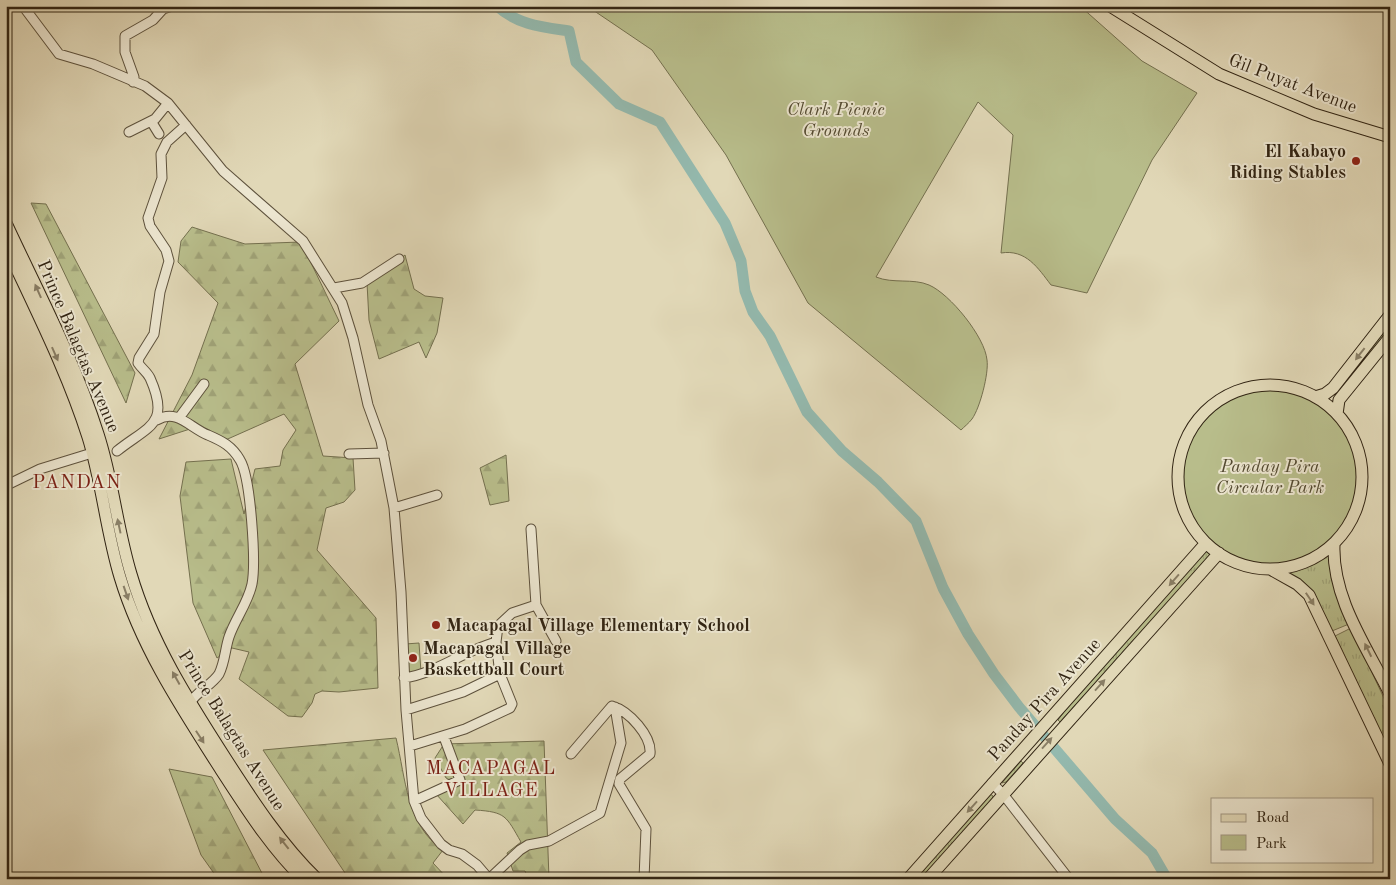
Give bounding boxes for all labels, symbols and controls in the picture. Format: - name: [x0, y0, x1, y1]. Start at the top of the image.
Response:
- street label: Gil Puyat Avenue: [1226, 51, 1359, 117]
- park label: Clark Picnic Grounds: [787, 101, 885, 140]
- place label: El Kabayo Riding Stables: [1229, 143, 1346, 182]
- marker: El Kabayo Riding Stables: [1350, 155, 1362, 167]
- street label: Prince Balagtas Avenue: [34, 258, 123, 435]
- one-way arrow: [33, 284, 41, 298]
- one-way arrow: [52, 347, 60, 361]
- one-way arrow: [1354, 347, 1365, 360]
- park label: Panday Pira Circular Park: [1216, 458, 1324, 497]
- district label: PANDAN: [32, 474, 122, 493]
- one-way arrow: [115, 519, 123, 534]
- one-way arrow: [1169, 574, 1180, 587]
- one-way arrow: [122, 586, 130, 601]
- one-way arrow: [1305, 592, 1315, 606]
- place label: Macapagal Village Elementary School: [446, 617, 750, 635]
- marker: Macapagal Village Elementary School: [430, 619, 442, 631]
- street label: Panday Pira Avenue: [985, 635, 1104, 764]
- place label: Macapagal Village Baskettball Court: [423, 640, 571, 679]
- one-way arrow: [1364, 643, 1372, 657]
- street label: Prince Balagtas Avenue: [174, 647, 288, 814]
- marker: Macapagal Village Baskettball Court: [407, 652, 419, 664]
- one-way arrow: [171, 671, 180, 685]
- one-way arrow: [1094, 679, 1106, 691]
- one-way arrow: [195, 731, 205, 744]
- one-way arrow: [1042, 737, 1053, 750]
- district label: MACAPAGAL VILLAGE: [426, 760, 556, 801]
- legend: [1211, 798, 1374, 862]
- one-way arrow: [966, 800, 978, 812]
- text: Road: [1256, 811, 1290, 826]
- one-way arrow: [279, 837, 290, 850]
- text: Park: [1256, 837, 1287, 852]

